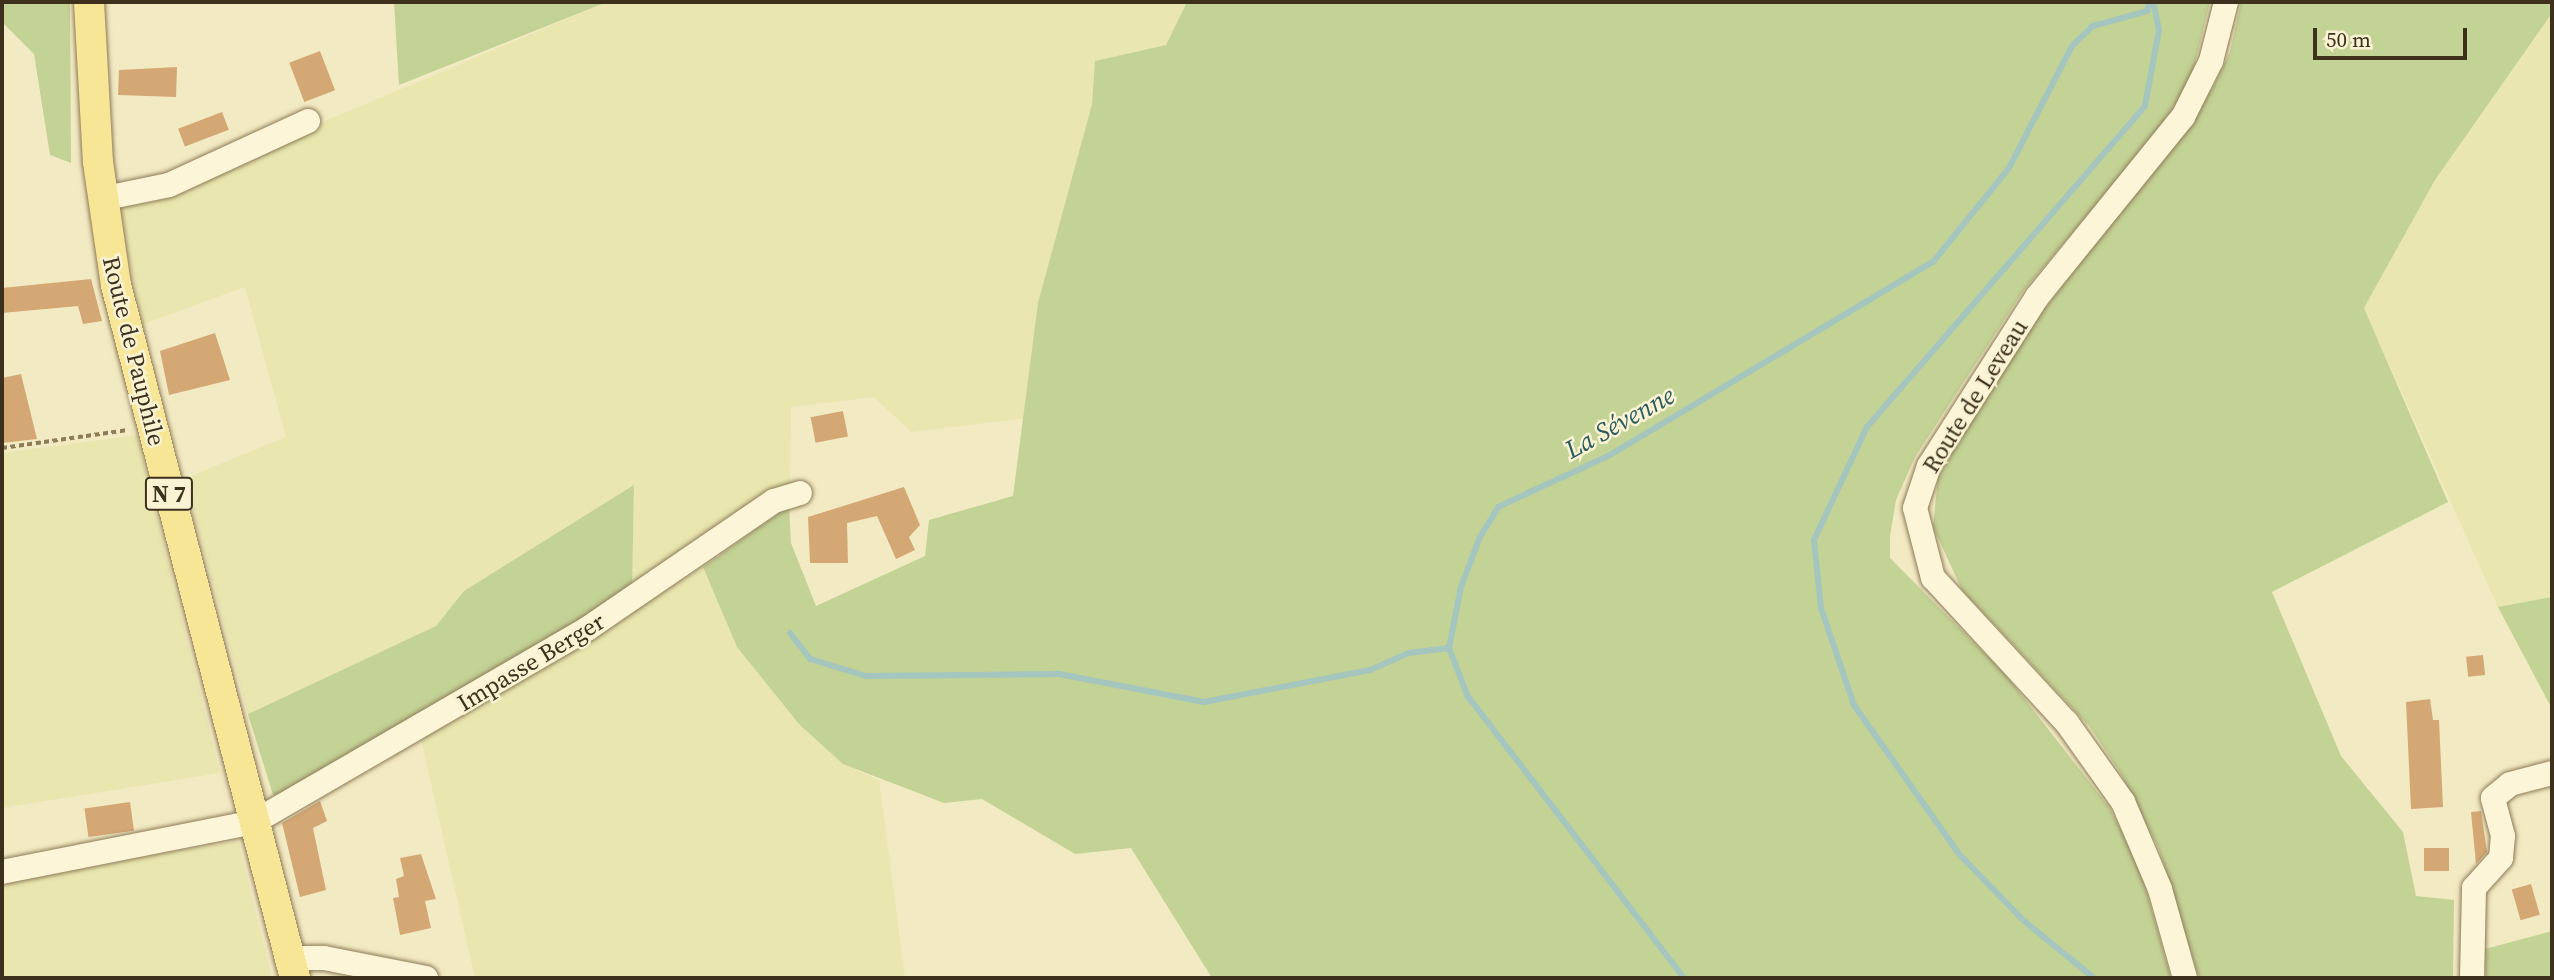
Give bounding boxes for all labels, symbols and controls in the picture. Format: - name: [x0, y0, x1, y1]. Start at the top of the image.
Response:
- scale bar: [2316, 14, 2470, 58]
- text: 50 m: [2326, 25, 2371, 54]
- street label: Route de Pauphile: [97, 253, 171, 449]
- street label: Route de Leveau: [1916, 314, 2034, 478]
- water label: La Sévenne: [1560, 380, 1680, 466]
- road number: N 7: [144, 474, 194, 514]
- street label: Impasse Berger: [452, 607, 610, 717]

